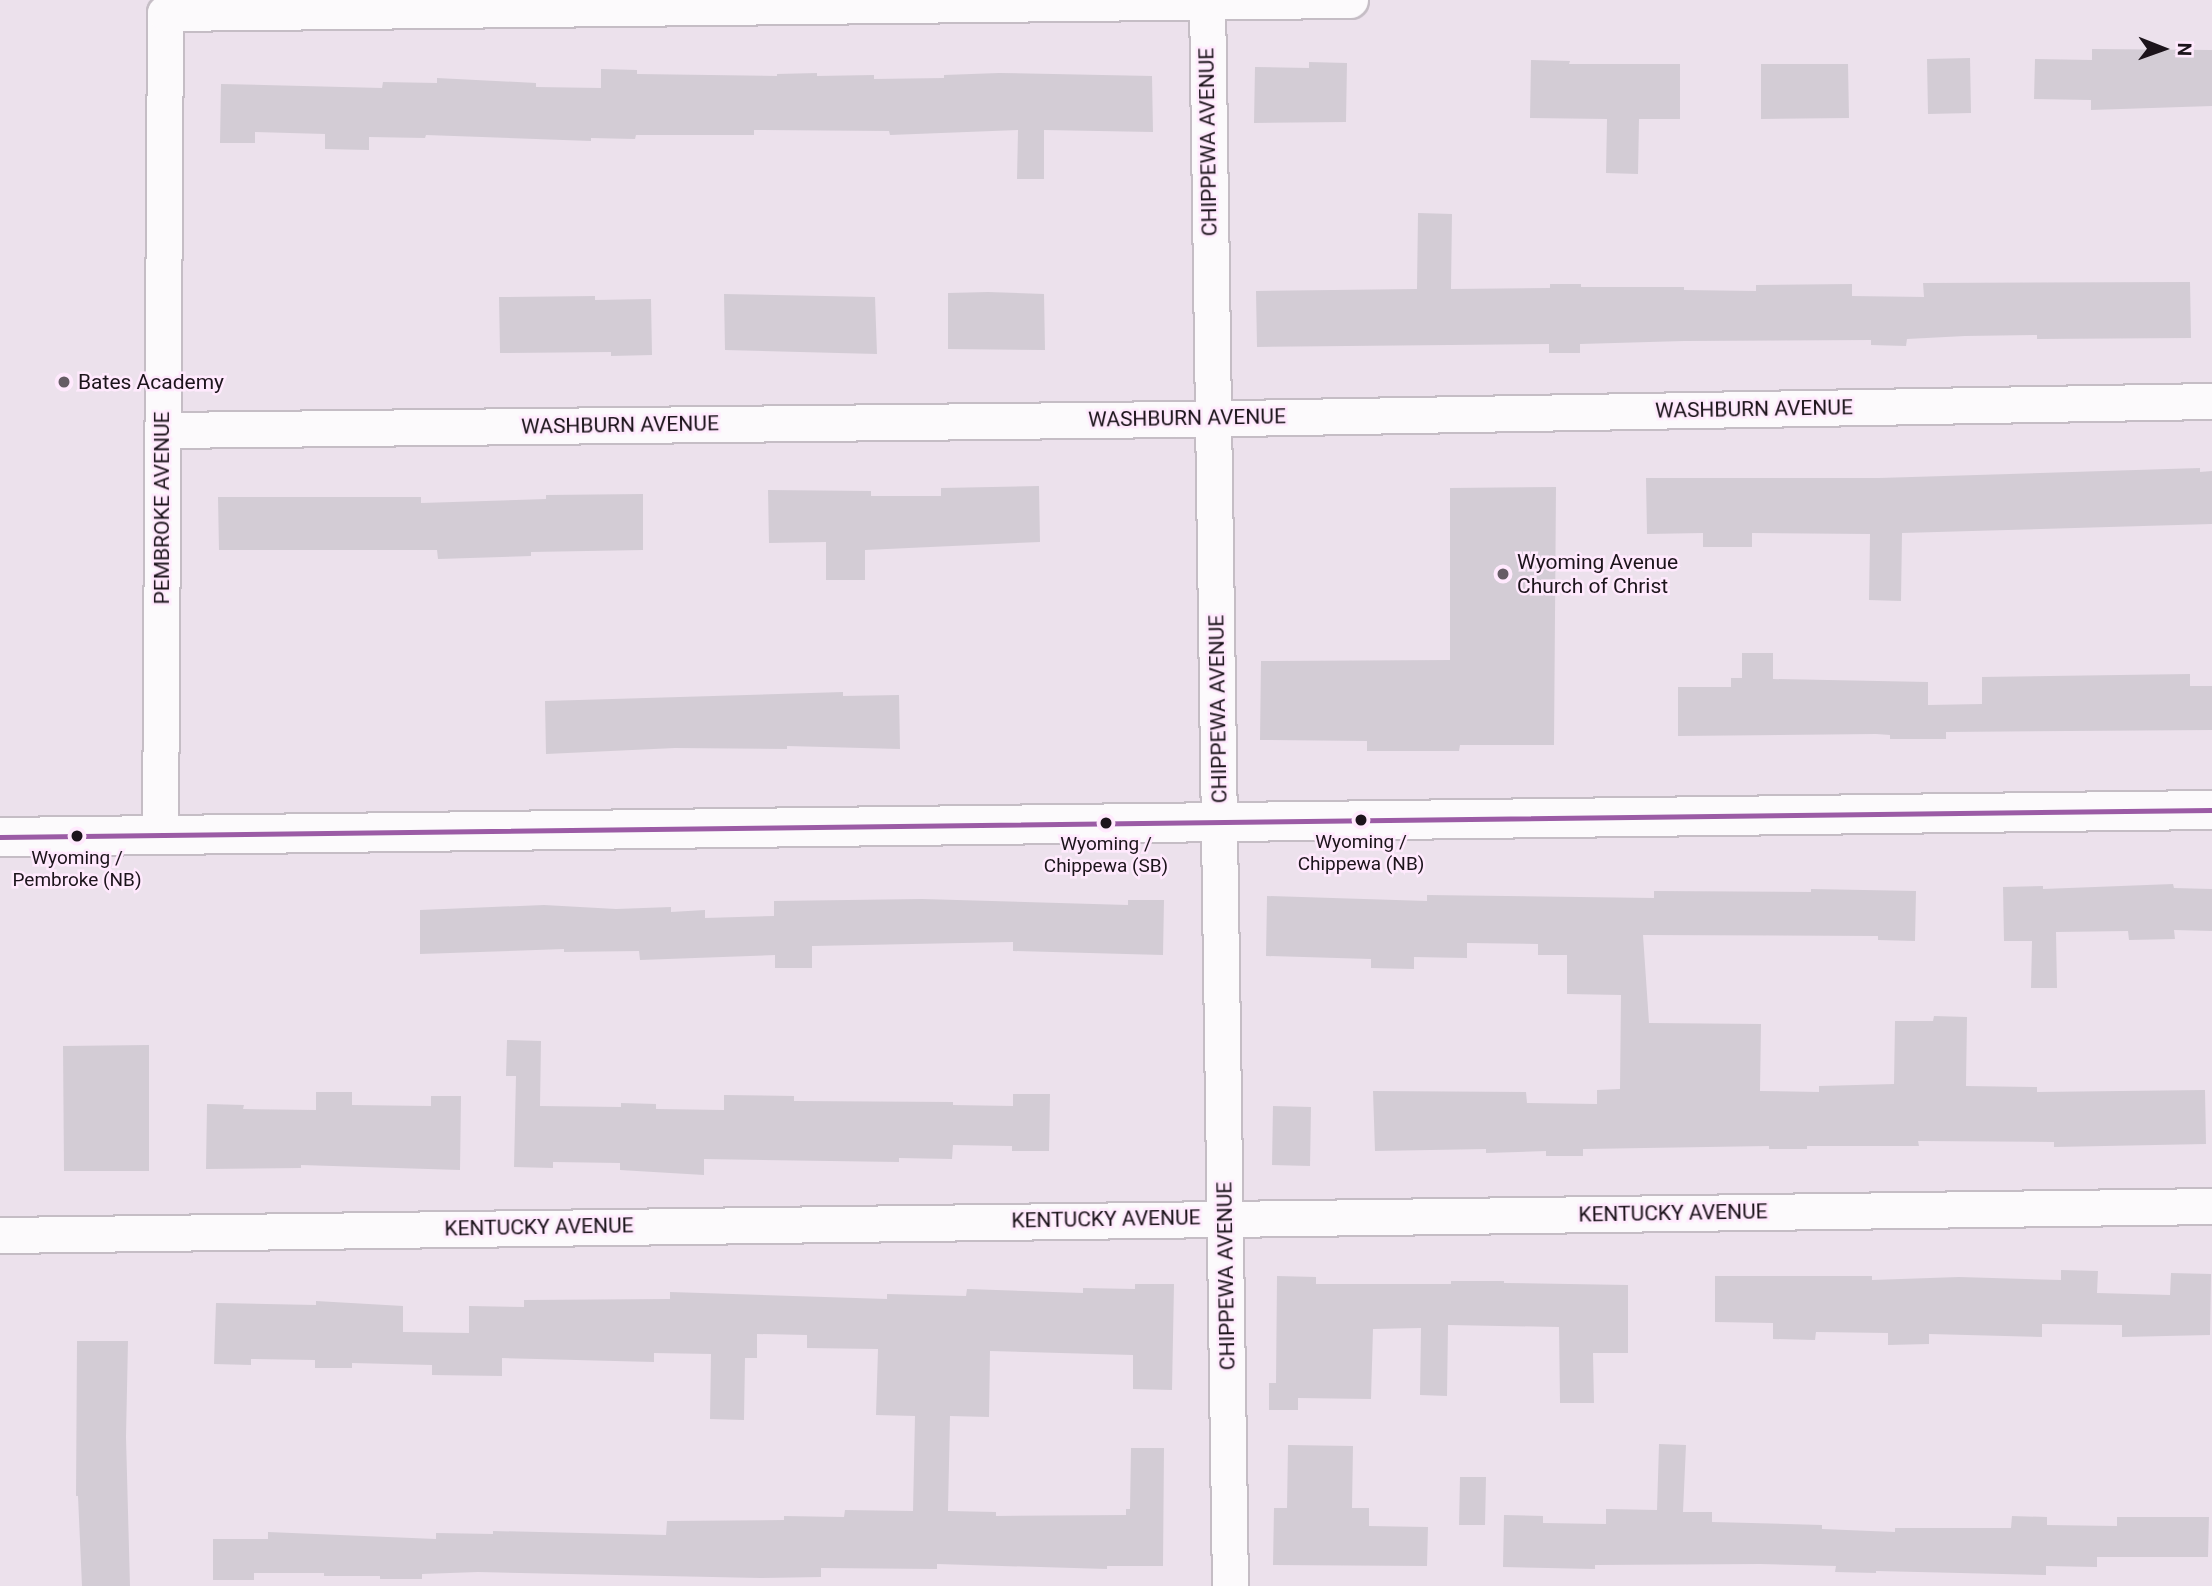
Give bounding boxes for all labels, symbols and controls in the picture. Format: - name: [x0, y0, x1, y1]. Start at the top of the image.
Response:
- north arrow: [2128, 14, 2198, 84]
- text: N: [2173, 42, 2196, 56]
- street label: CHIPPEWA AVENUE: [1194, 48, 1222, 236]
- place label: Bates Academy: [78, 369, 224, 395]
- marker: Bates Academy: [56, 374, 72, 390]
- street label: WASHBURN AVENUE: [1655, 395, 1853, 423]
- street label: WASHBURN AVENUE: [1088, 404, 1286, 432]
- street label: WASHBURN AVENUE: [521, 411, 719, 439]
- street label: PEMBROKE AVENUE: [149, 412, 175, 604]
- place label: Wyoming Avenue Church of Christ: [1517, 549, 1678, 599]
- marker: Wyoming Avenue Church of Christ: [1495, 566, 1511, 582]
- street label: CHIPPEWA AVENUE: [1204, 615, 1232, 803]
- marker: Wyoming / Chippewa (NB): [1354, 813, 1368, 827]
- marker: Wyoming / Chippewa (SB): [1099, 816, 1113, 830]
- marker: Wyoming / Pembroke (NB): [70, 829, 84, 843]
- place label: Wyoming / Chippewa (NB): [1298, 831, 1424, 875]
- place label: Wyoming / Chippewa (SB): [1044, 833, 1168, 877]
- place label: Wyoming / Pembroke (NB): [12, 847, 142, 891]
- street label: CHIPPEWA AVENUE: [1212, 1182, 1240, 1370]
- street label: KENTUCKY AVENUE: [1578, 1199, 1768, 1227]
- street label: KENTUCKY AVENUE: [1011, 1205, 1201, 1233]
- street label: KENTUCKY AVENUE: [444, 1213, 634, 1241]

